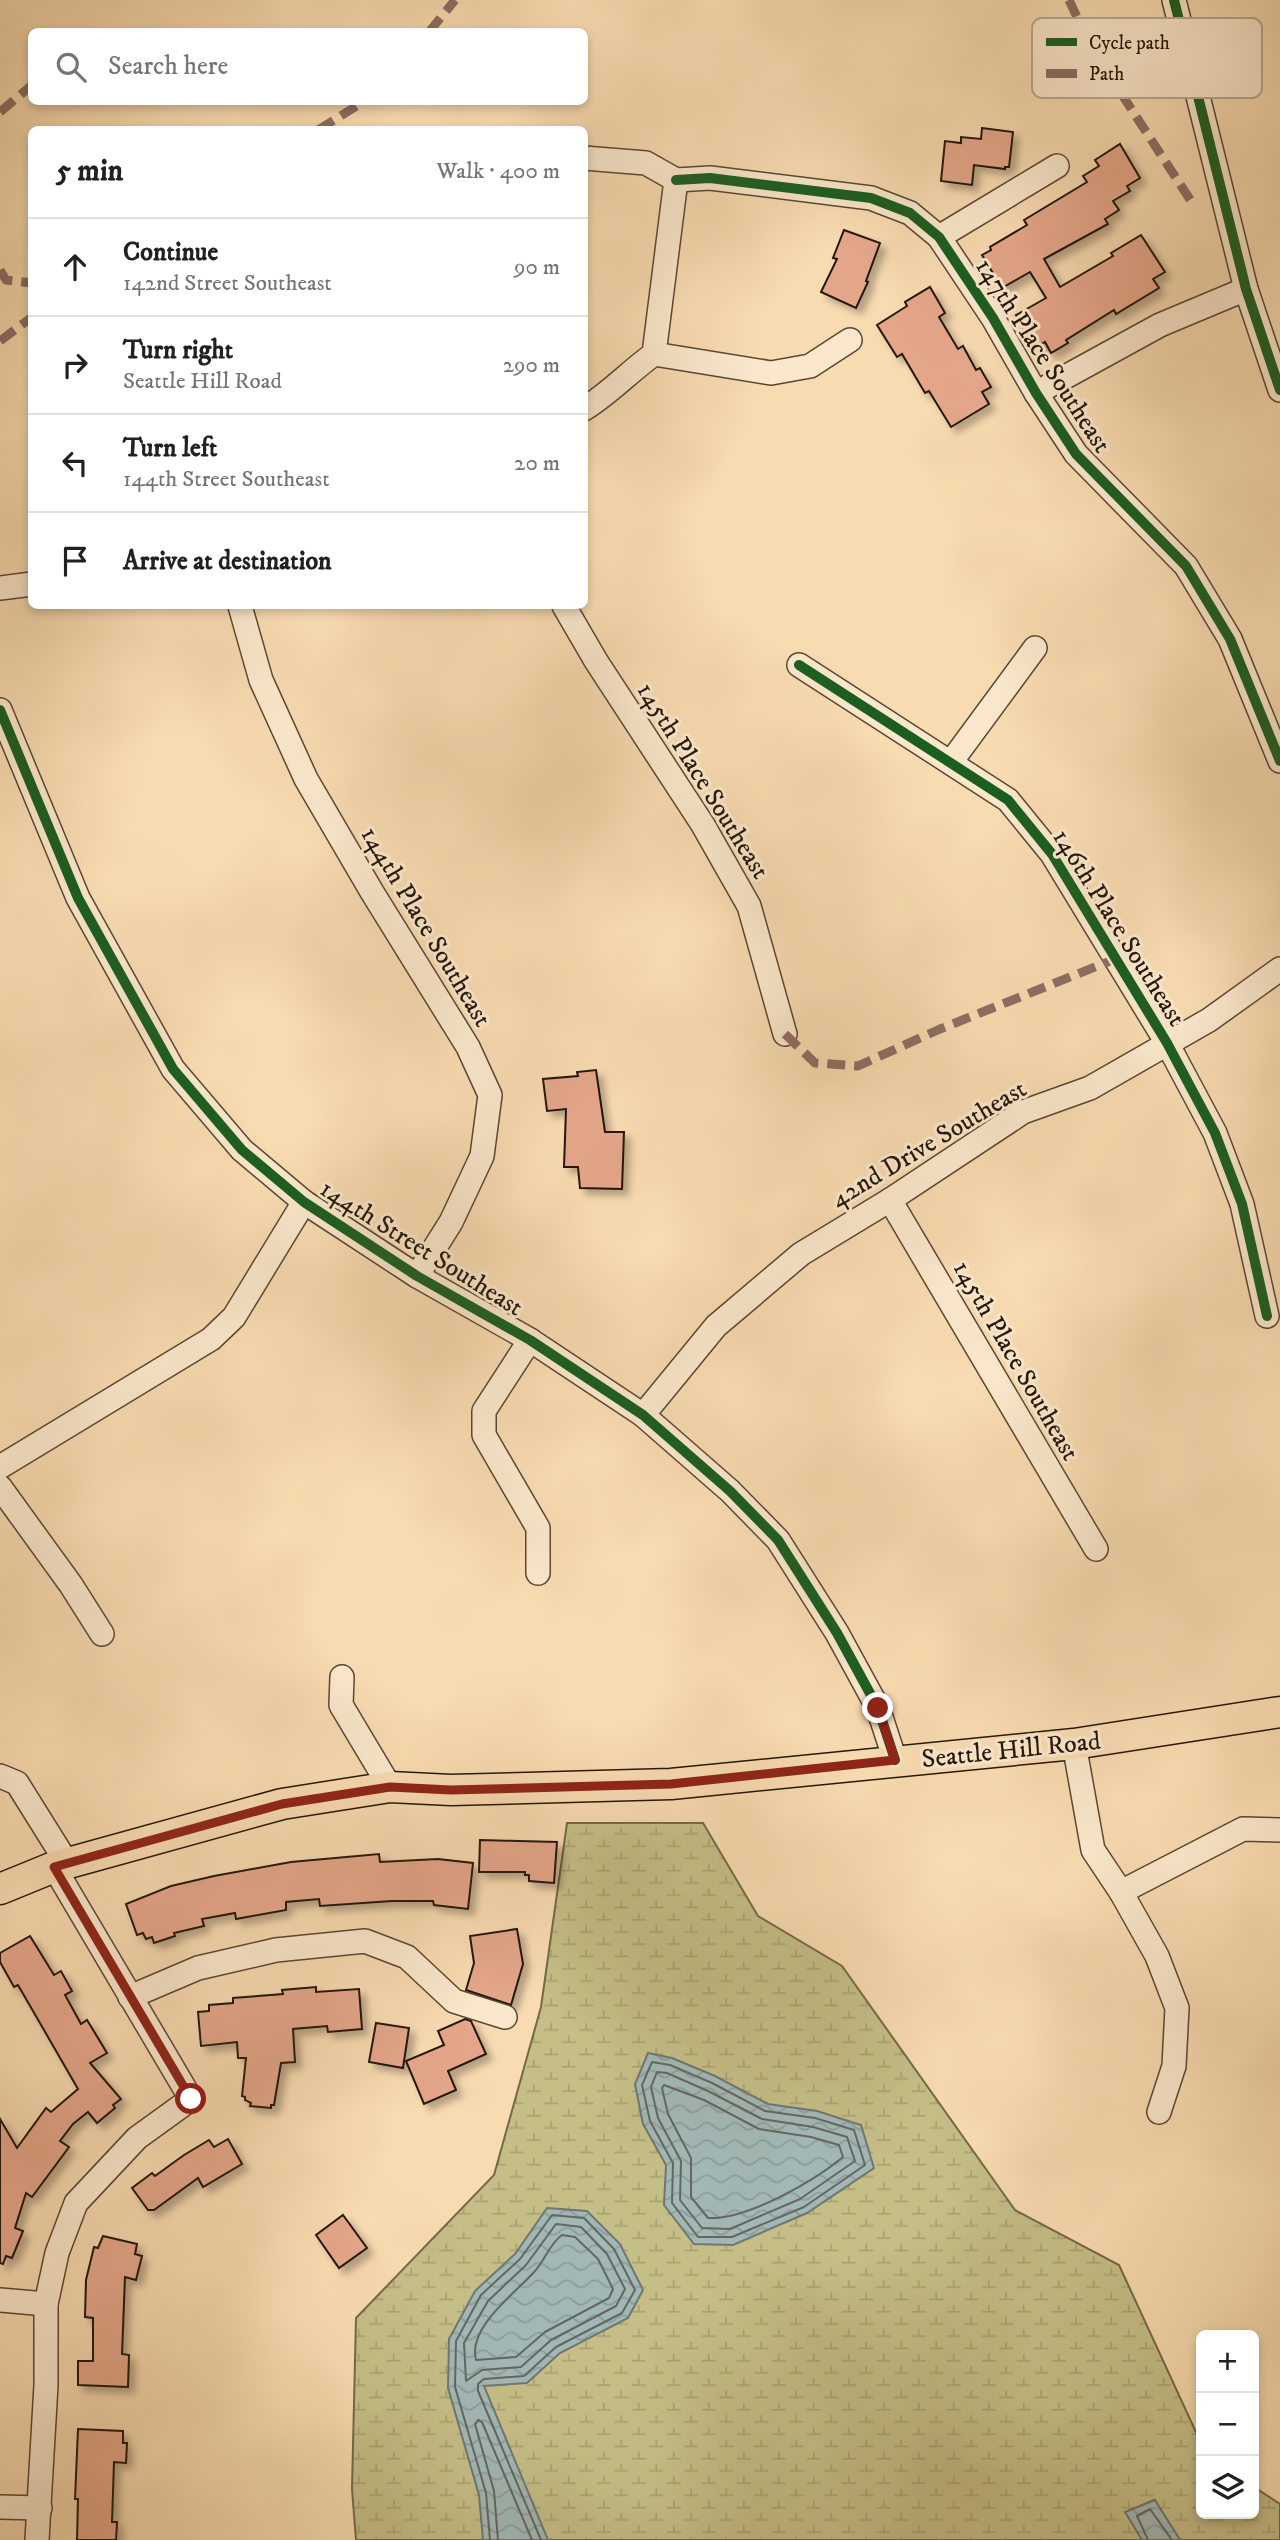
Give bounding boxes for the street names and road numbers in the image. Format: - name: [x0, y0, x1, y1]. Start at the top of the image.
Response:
- street label: 147th Place Southeast: [967, 252, 1118, 459]
- street label: 145th Place Southeast: [629, 676, 777, 885]
- street label: 144th Place Southeast: [353, 821, 499, 1033]
- street label: 146th Place Southeast: [1045, 823, 1193, 1033]
- street label: 42nd Drive Southeast: [825, 1073, 1033, 1216]
- street label: 144th Street Southeast: [313, 1172, 529, 1324]
- street label: 145th Place Southeast: [945, 1255, 1086, 1467]
- street label: Seattle Hill Road: [920, 1725, 1102, 1776]

